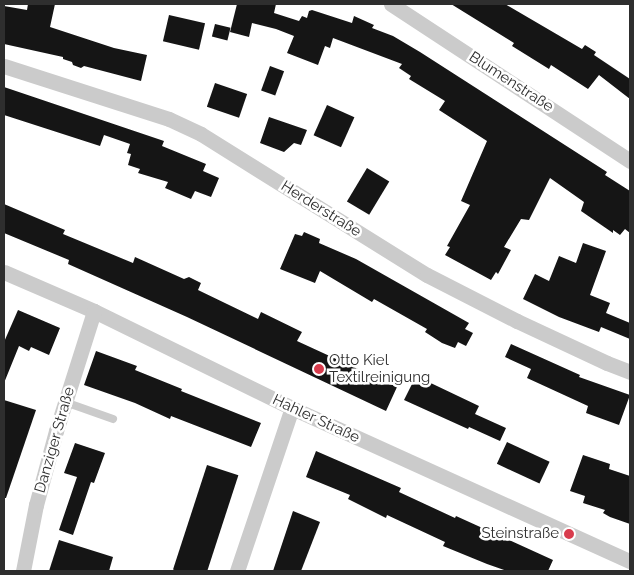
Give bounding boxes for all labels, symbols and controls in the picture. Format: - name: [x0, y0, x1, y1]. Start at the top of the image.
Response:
- street label: Blumenstraße: [465, 48, 557, 116]
- street label: Herderstraße: [278, 177, 364, 241]
- place label: Otto Kiel Textilreinigung: [329, 351, 430, 386]
- marker: Otto Kiel Textilreinigung: [313, 363, 325, 375]
- street label: Danziger Straße: [31, 385, 79, 495]
- street label: Hahler Straße: [269, 391, 363, 447]
- place label: Steinstraße: [482, 525, 559, 543]
- marker: Steinstraße: [563, 528, 575, 540]

